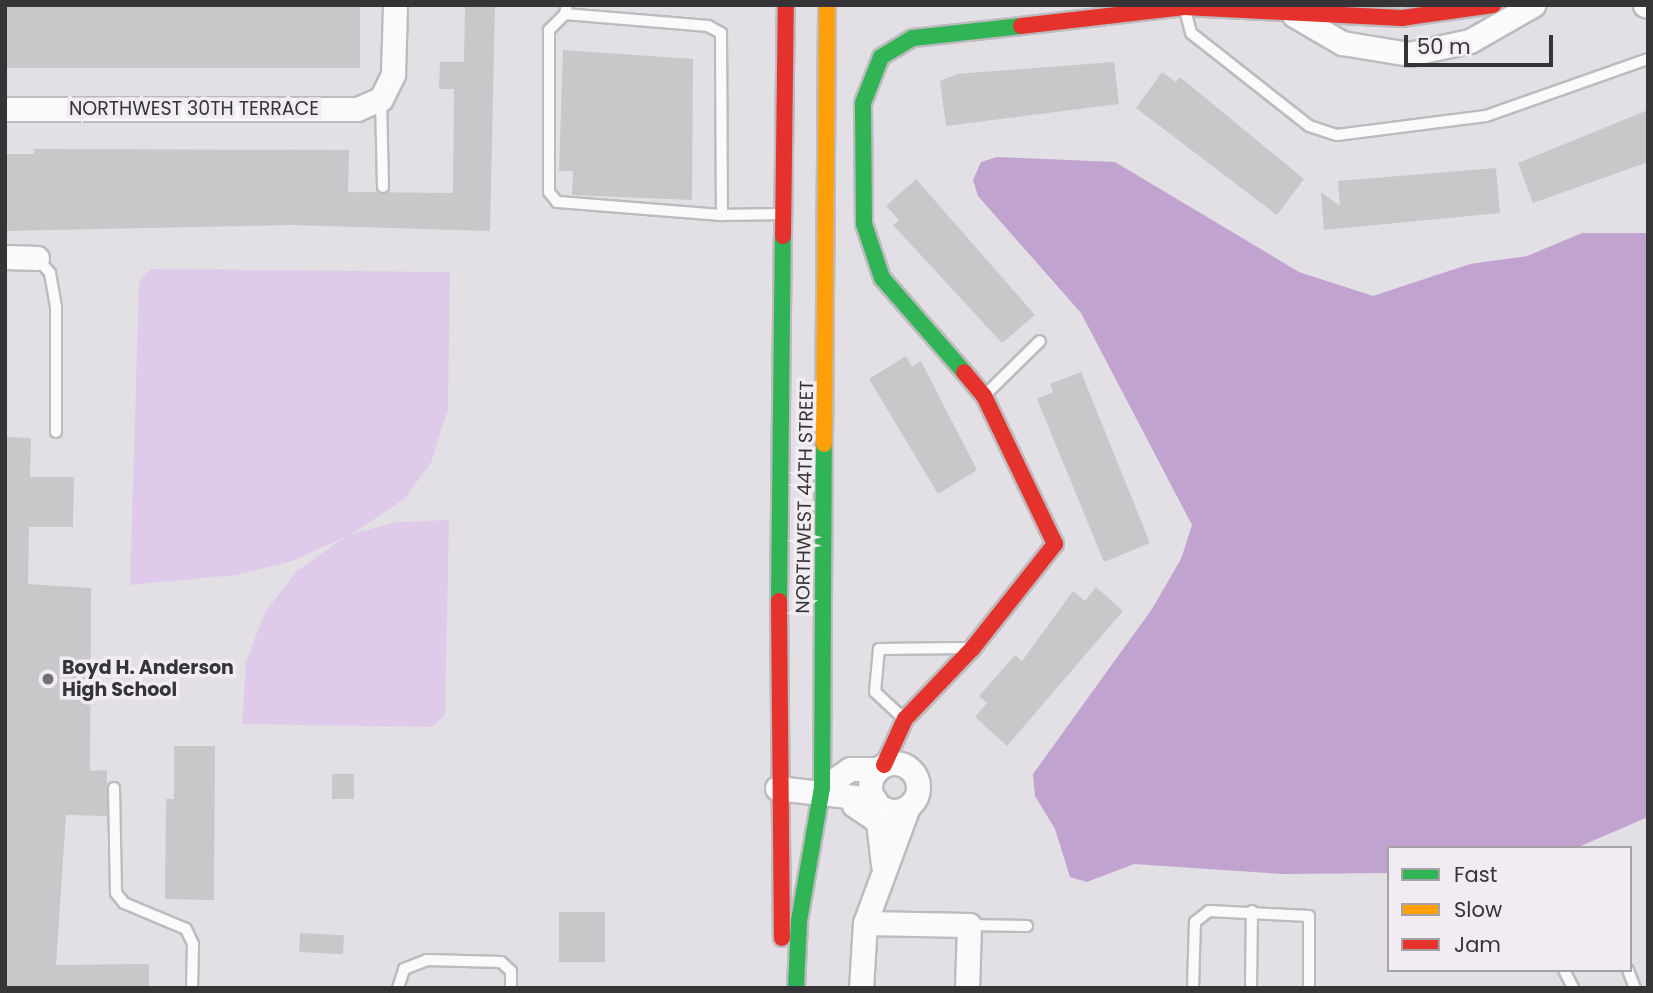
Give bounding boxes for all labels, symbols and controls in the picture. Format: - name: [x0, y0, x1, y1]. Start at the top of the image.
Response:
- scale bar: [1408, 21, 1557, 65]
- text: 50 m: [1417, 32, 1471, 61]
- street label: NORTHWEST 30TH TERRACE: [69, 98, 319, 120]
- street label: NORTHWEST 44TH STREET: [792, 380, 818, 614]
- place label: Boyd H. Anderson High School: [62, 657, 234, 701]
- marker: Boyd H. Anderson High School: [40, 671, 56, 687]
- legend: [1387, 846, 1632, 972]
- text: Fast: [1454, 860, 1497, 889]
- text: Slow: [1454, 895, 1502, 924]
- text: Jam: [1454, 930, 1501, 959]

